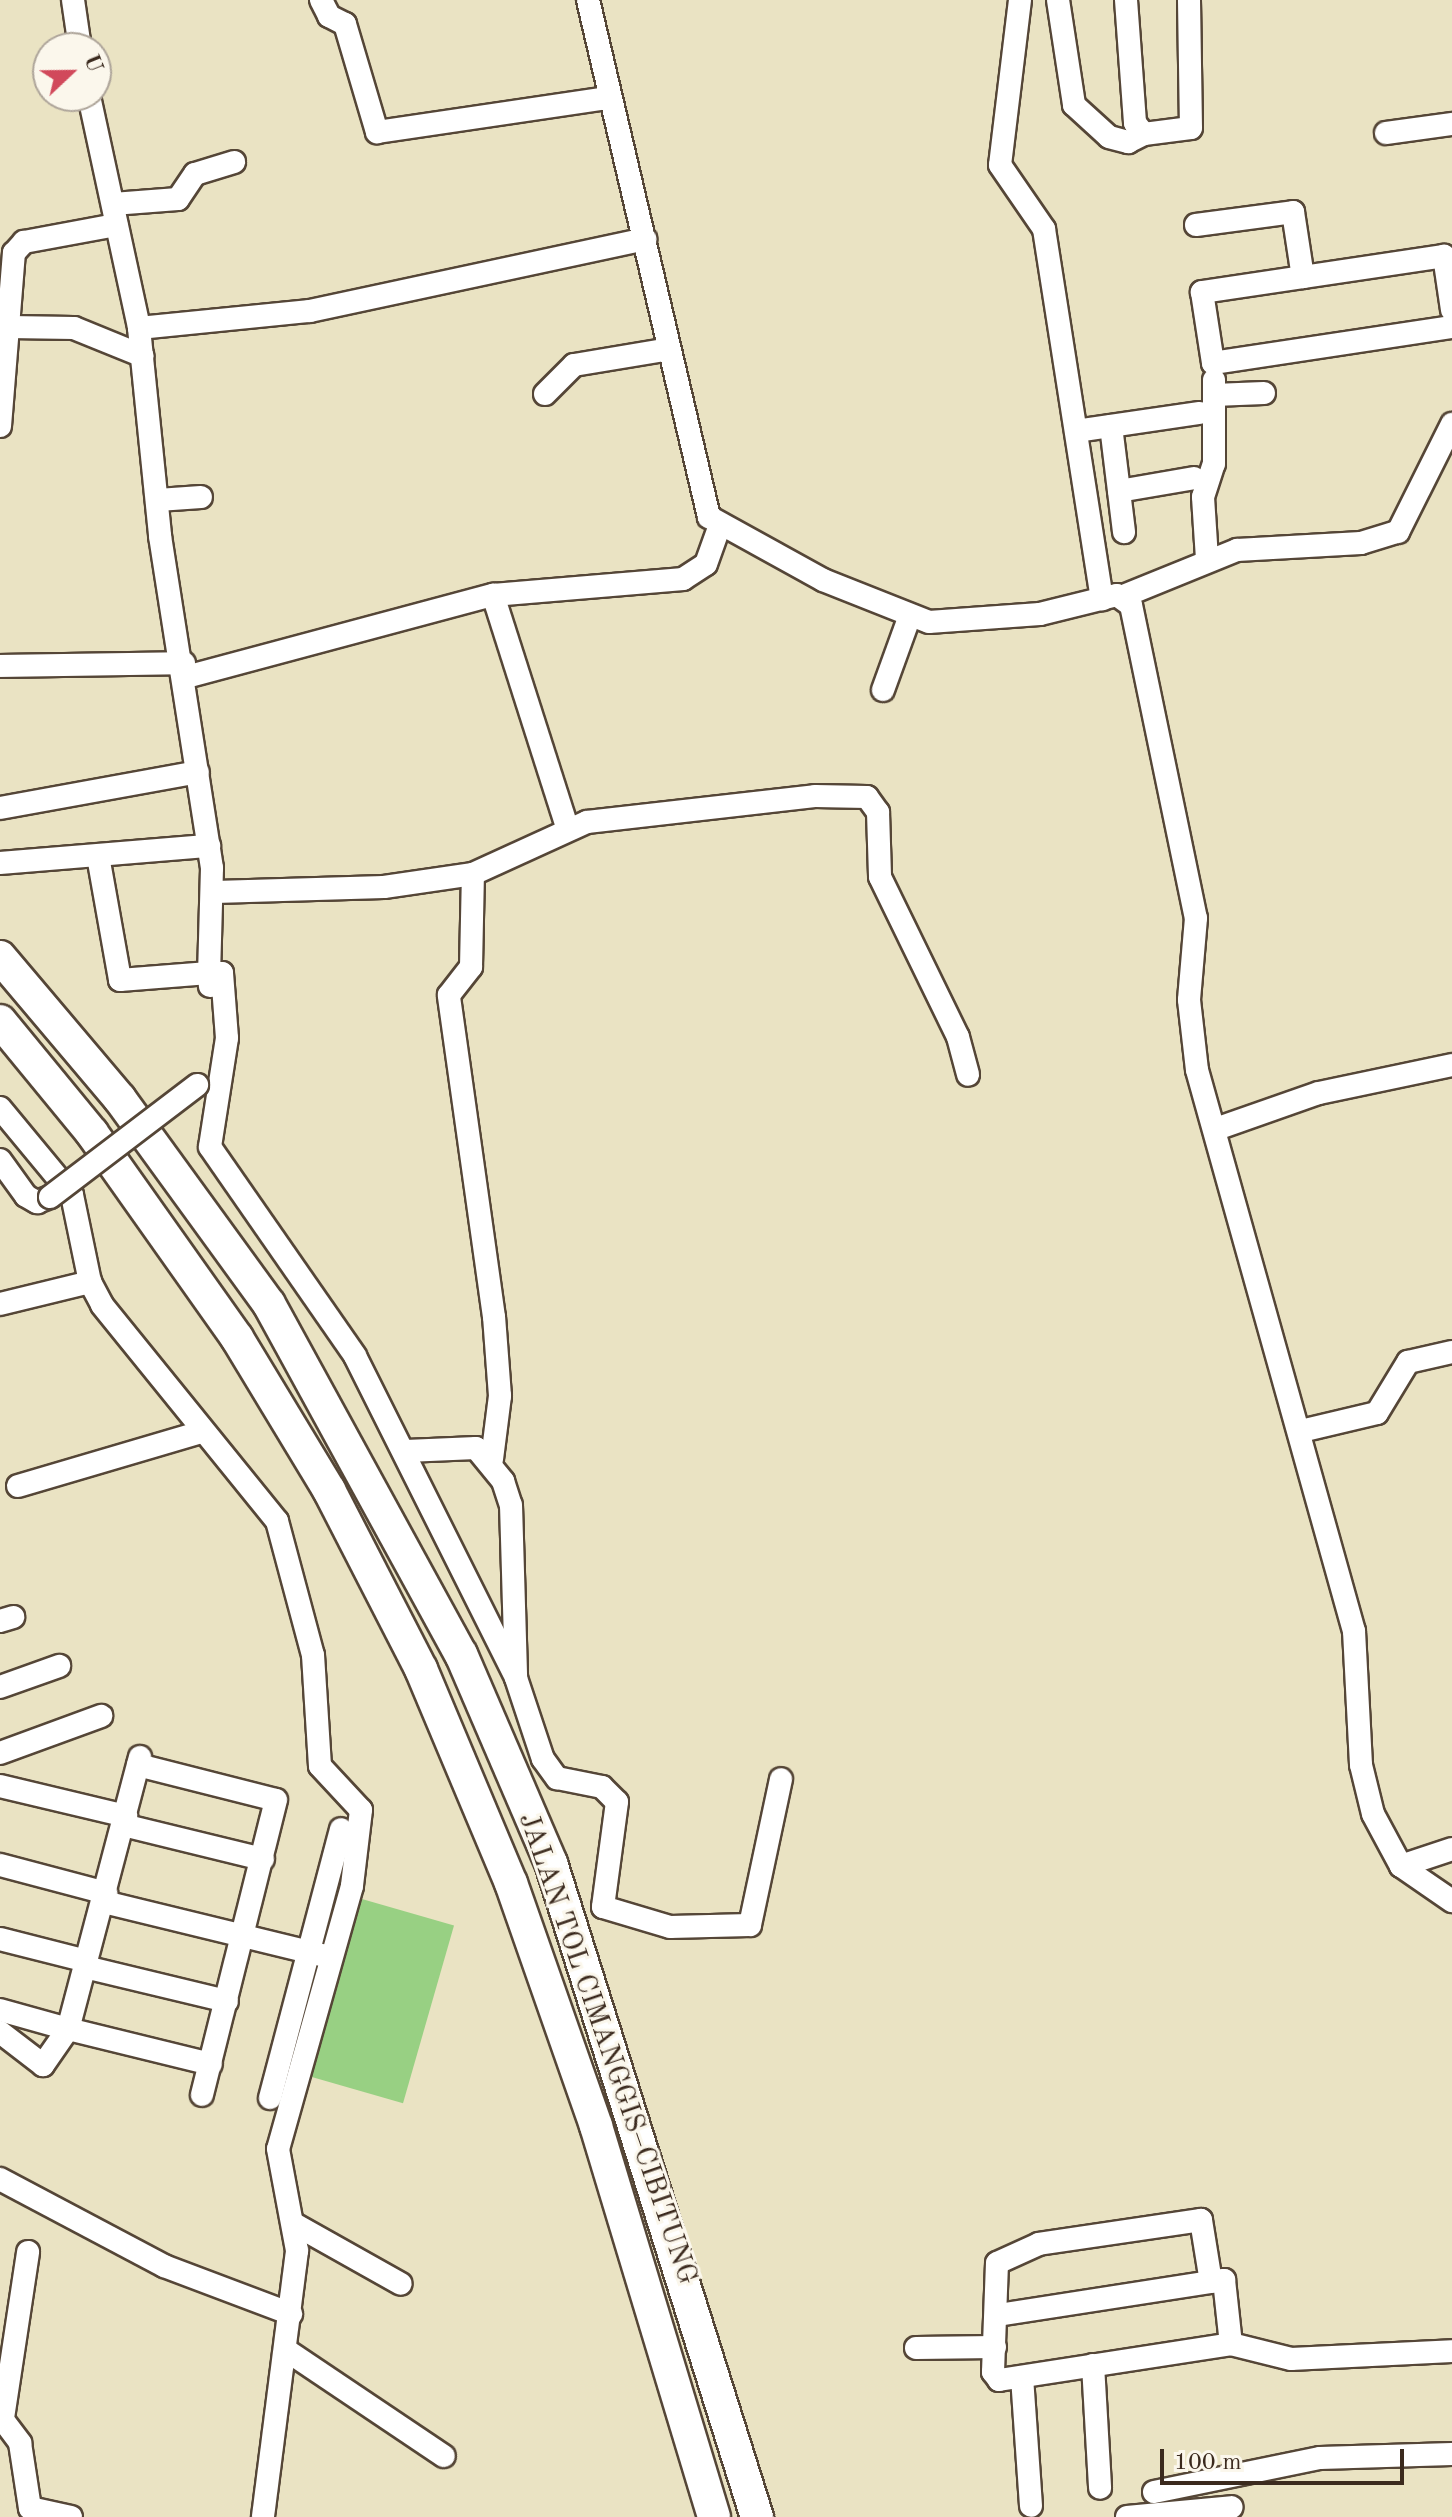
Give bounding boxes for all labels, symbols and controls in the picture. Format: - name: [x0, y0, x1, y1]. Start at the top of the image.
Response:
- north arrow: [32, 32, 112, 112]
- text: U: [79, 52, 106, 76]
- street label: JALAN TOL CIMANGGIS–CIBITUNG: [510, 1809, 704, 2289]
- scale bar: [1164, 2433, 1408, 2483]
- text: 100 m: [1174, 2451, 1242, 2475]

